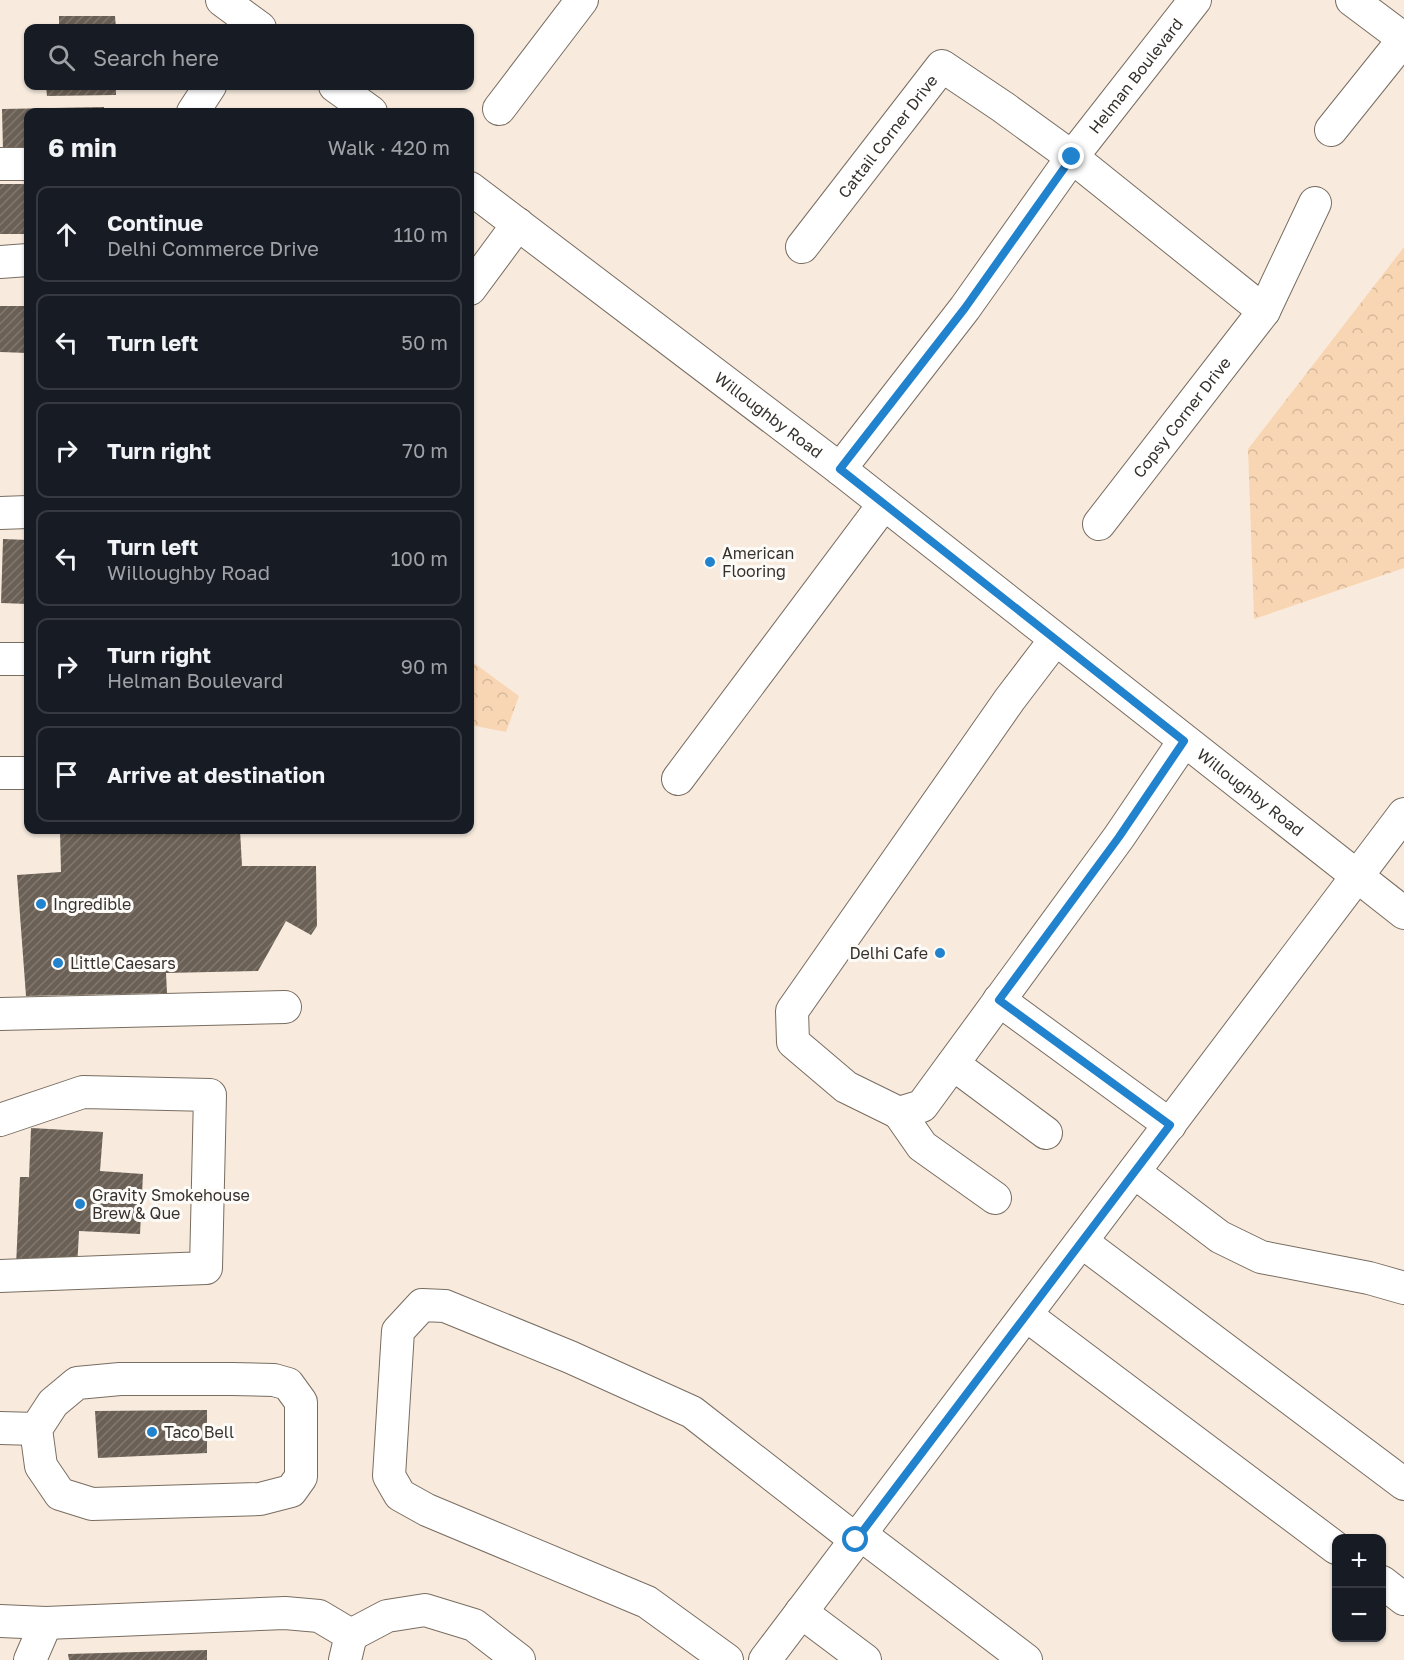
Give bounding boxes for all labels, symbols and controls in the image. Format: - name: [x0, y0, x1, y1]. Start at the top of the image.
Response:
- street label: Helman Boulevard: [1084, 14, 1187, 138]
- search box: [24, 24, 474, 90]
- icon: search: [45, 41, 78, 74]
- text: Search here: [93, 44, 219, 71]
- street label: Cattail Corner Drive: [834, 71, 942, 202]
- text: 6 min: [48, 132, 117, 163]
- text: Walk · 420 m: [328, 135, 450, 159]
- route end: [1058, 143, 1084, 169]
- text: Continue: [107, 209, 203, 236]
- icon: ahead: [50, 218, 83, 251]
- text: 110 m: [394, 222, 448, 246]
- text: Delhi Commerce Drive: [107, 236, 319, 260]
- icon: left: [50, 326, 83, 359]
- text: Turn left: [107, 329, 198, 356]
- text: 50 m: [401, 330, 448, 354]
- street label: Copsy Corner Drive: [1129, 353, 1235, 482]
- street label: Willoughby Road: [711, 367, 827, 462]
- icon: right: [50, 434, 83, 467]
- text: Turn right: [107, 437, 211, 464]
- text: 70 m: [402, 438, 448, 462]
- text: Turn left: [107, 533, 198, 560]
- icon: left: [50, 542, 83, 575]
- place label: American Flooring: [722, 543, 794, 581]
- text: 100 m: [391, 546, 448, 570]
- marker: American Flooring: [703, 555, 717, 569]
- text: Willoughby Road: [107, 560, 270, 584]
- text: Turn right: [107, 641, 211, 668]
- icon: right: [50, 650, 83, 683]
- text: 90 m: [401, 654, 448, 678]
- text: Helman Boulevard: [107, 668, 283, 692]
- street label: Willoughby Road: [1193, 744, 1308, 840]
- icon: arrive: [50, 758, 83, 791]
- text: Arrive at destination: [107, 761, 325, 788]
- place label: Ingredible: [53, 894, 131, 914]
- marker: Ingredible: [34, 897, 48, 911]
- place label: Delhi Cafe: [849, 943, 928, 963]
- marker: Delhi Cafe: [933, 946, 947, 960]
- place label: Little Caesars: [70, 953, 176, 973]
- marker: Little Caesars: [51, 956, 65, 970]
- place label: Gravity Smokehouse Brew & Que: [92, 1185, 250, 1223]
- marker: Gravity Smokehouse Brew & Que: [73, 1197, 87, 1211]
- place label: Taco Bell: [164, 1422, 234, 1442]
- marker: Taco Bell: [145, 1425, 159, 1439]
- route start: [842, 1526, 868, 1552]
- map controls: [1332, 1534, 1386, 1642]
- button: +: [1332, 1534, 1386, 1588]
- button: −: [1332, 1588, 1386, 1642]

